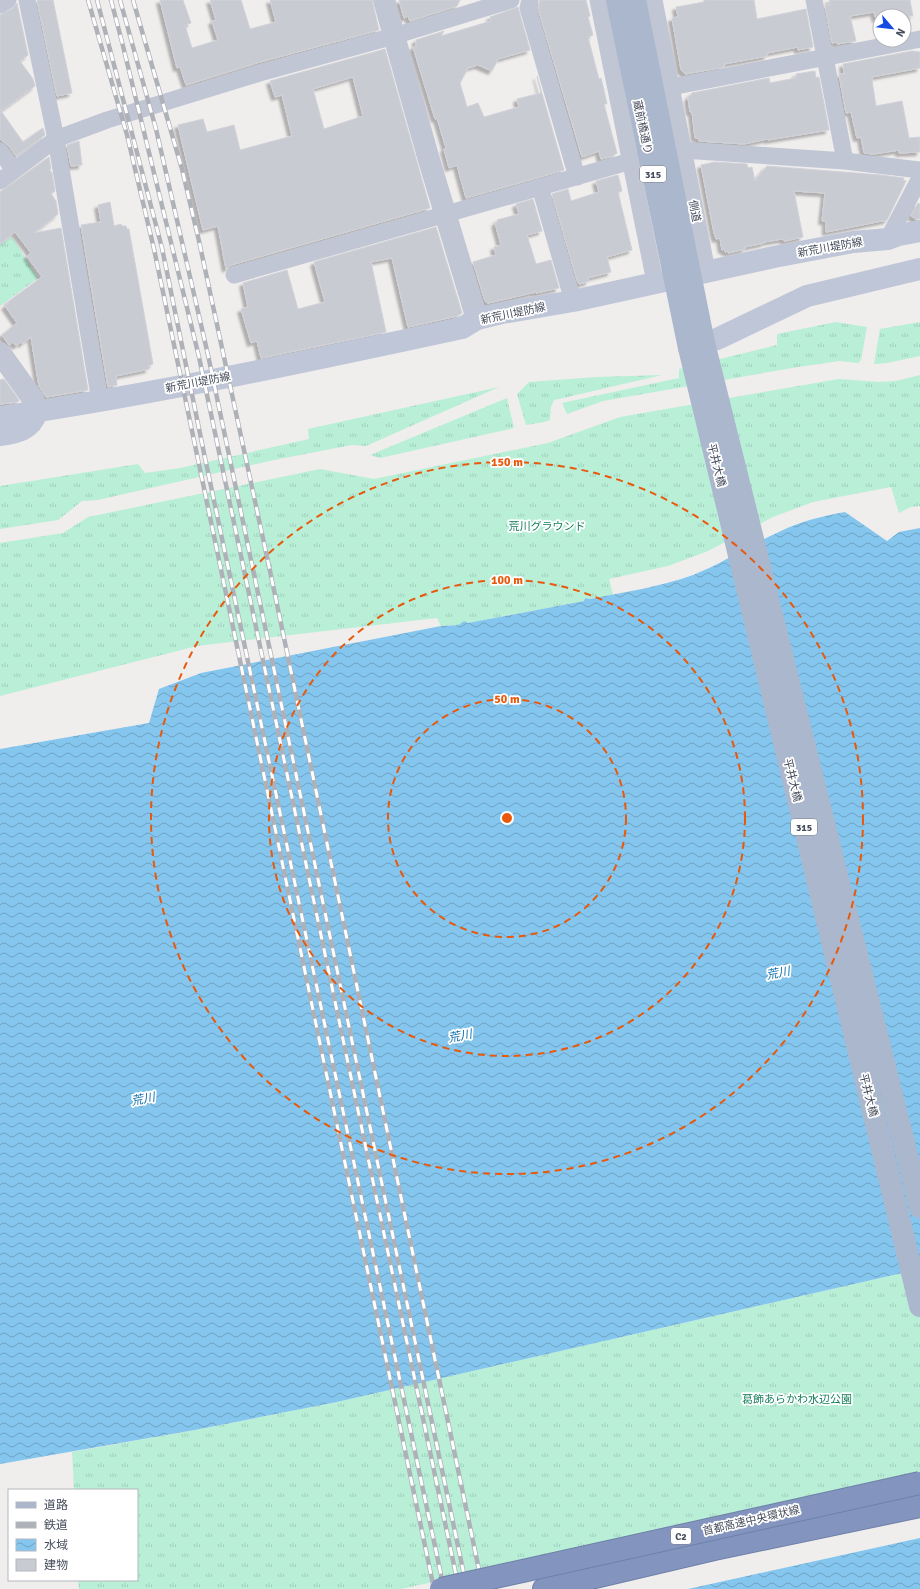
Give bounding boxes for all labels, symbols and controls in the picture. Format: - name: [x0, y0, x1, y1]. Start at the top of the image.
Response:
- north arrow: [872, 8, 912, 48]
- text: N: [893, 26, 908, 39]
- street label: 蔵前橋通り: [630, 99, 655, 155]
- road number: 315: [640, 166, 666, 182]
- street label: 側道: [686, 199, 703, 223]
- street label: 新荒川堤防線: [796, 235, 864, 260]
- street label: 新荒川堤防線: [479, 300, 547, 327]
- street label: 新荒川堤防線: [164, 370, 232, 395]
- street label: 平井大橋: [705, 442, 728, 488]
- text: 150 m: [491, 455, 523, 470]
- park label: 荒川グラウンド: [509, 520, 586, 533]
- text: 100 m: [491, 573, 523, 588]
- text: 50 m: [494, 692, 520, 707]
- street label: 平井大橋: [781, 757, 804, 803]
- centre of rings: [500, 811, 514, 825]
- road number: 315: [791, 819, 817, 835]
- water label: 荒川: [765, 963, 793, 983]
- water label: 荒川: [447, 1026, 475, 1046]
- street label: 平井大橋: [857, 1072, 880, 1118]
- water label: 荒川: [130, 1089, 158, 1109]
- park label: 葛飾あらかわ水辺公園: [742, 1393, 852, 1406]
- legend: [8, 1489, 138, 1581]
- text: 道路: [44, 1498, 68, 1513]
- street label: 首都高速中央環状線: [701, 1503, 801, 1538]
- text: 鉄道: [44, 1518, 68, 1533]
- road number: C2: [671, 1528, 691, 1544]
- text: 水域: [44, 1538, 68, 1553]
- text: 建物: [44, 1558, 68, 1573]

